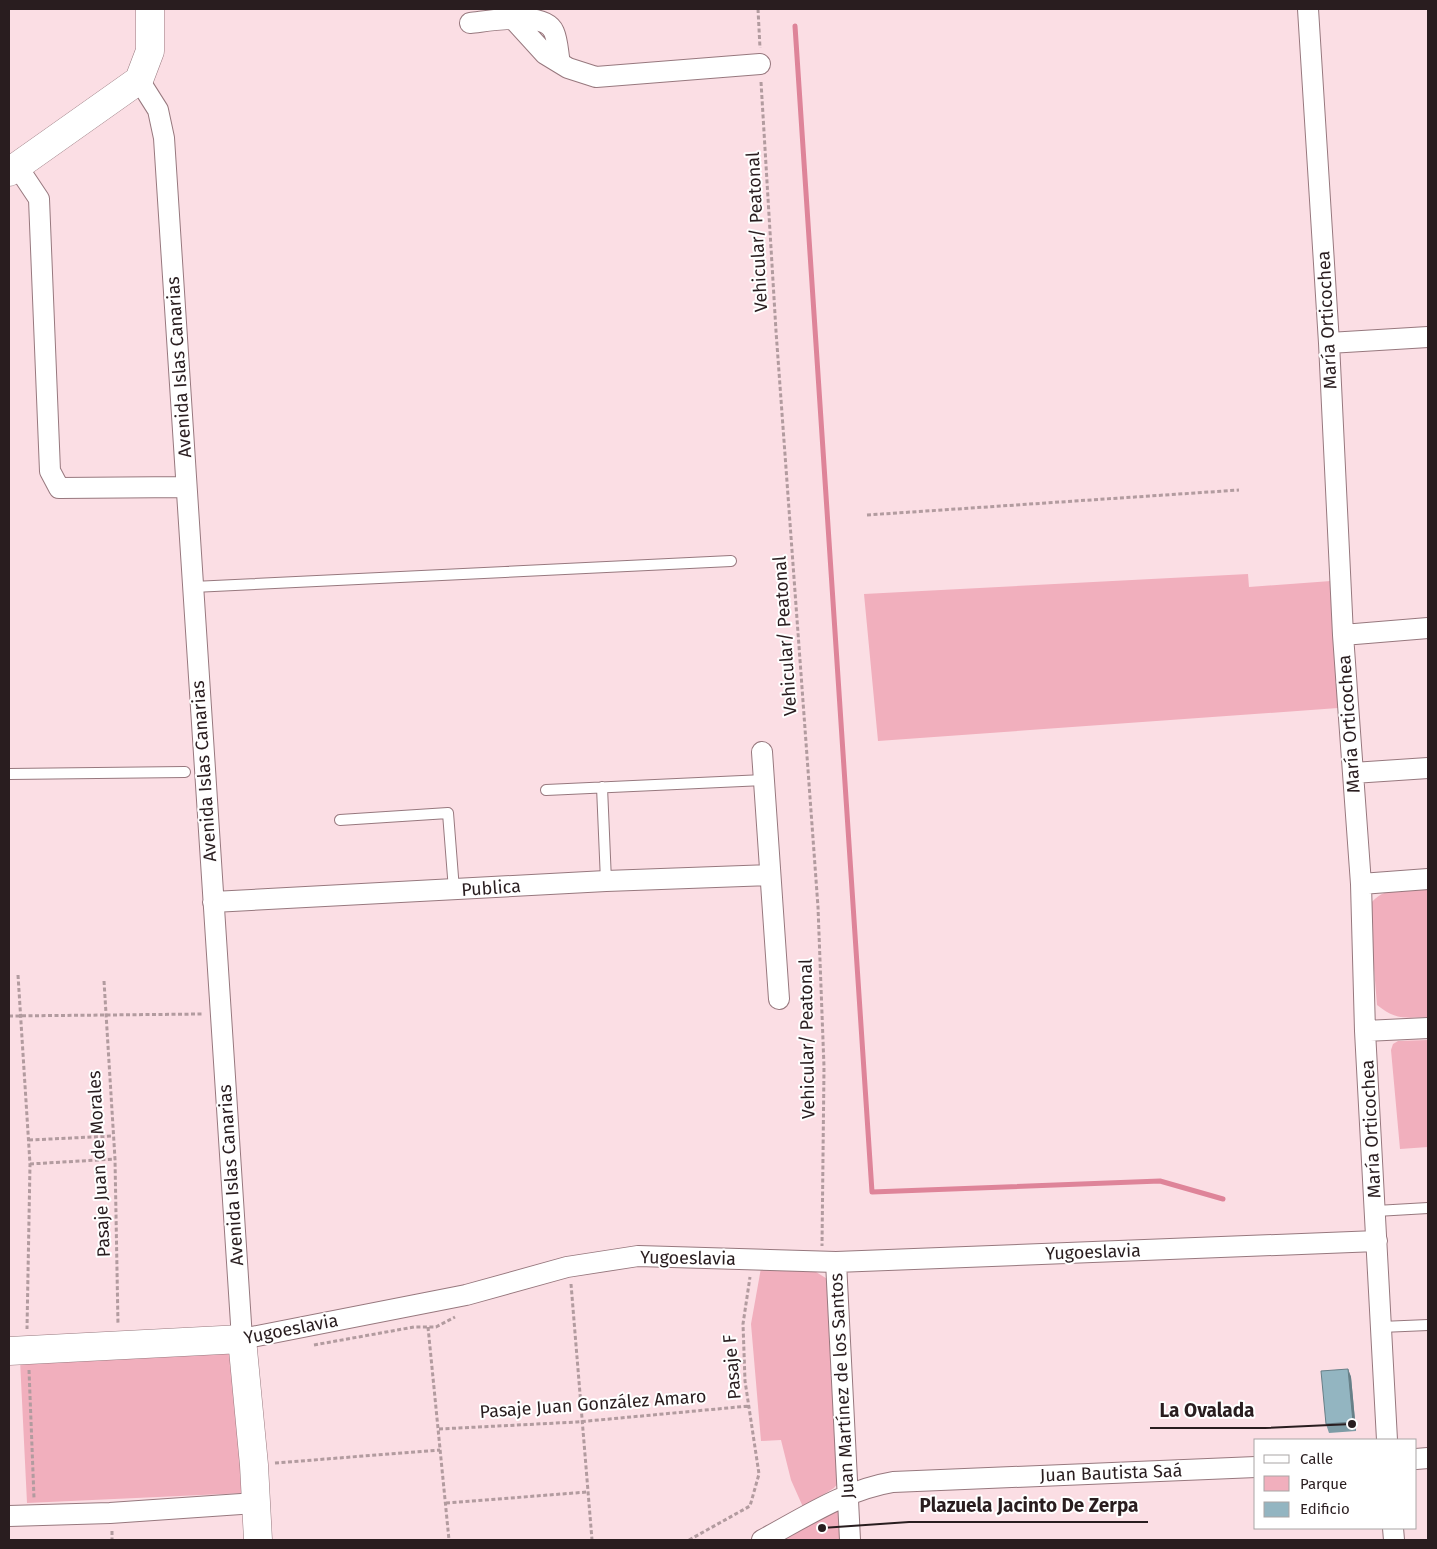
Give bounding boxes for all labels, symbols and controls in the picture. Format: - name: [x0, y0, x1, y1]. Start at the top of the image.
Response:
- street label: Vehicular/ Peatonal: [742, 151, 772, 313]
- street label: María Orticochea: [1312, 250, 1342, 390]
- street label: Avenida Islas Canarias: [162, 276, 196, 458]
- street label: Vehicular/ Peatonal: [768, 555, 802, 717]
- street label: María Orticochea: [1333, 654, 1365, 794]
- street label: Avenida Islas Canarias: [187, 680, 221, 862]
- street label: Publica: [460, 875, 522, 901]
- street label: Vehicular/ Peatonal: [795, 959, 819, 1119]
- street label: María Orticochea: [1356, 1059, 1386, 1199]
- street label: Pasaje Juan de Morales: [83, 1070, 115, 1258]
- street label: Avenida Islas Canarias: [214, 1084, 248, 1266]
- street label: Yugoeslavia: [1045, 1239, 1141, 1265]
- street label: Yugoeslavia: [640, 1246, 736, 1270]
- street label: Juan Martínez de los Santos: [825, 1273, 859, 1499]
- street label: Yugoeslavia: [242, 1309, 340, 1349]
- street label: Pasaje F: [718, 1333, 746, 1401]
- street label: Pasaje Juan González Amaro: [479, 1385, 707, 1423]
- callout: La Ovalada: [1150, 1394, 1265, 1428]
- text: La Ovalada: [1160, 1399, 1254, 1422]
- legend: [1254, 1439, 1417, 1529]
- text: Calle: [1300, 1450, 1333, 1468]
- street label: Juan Bautista Saá: [1039, 1460, 1183, 1486]
- text: Parque: [1300, 1475, 1347, 1493]
- callout: Plazuela Jacinto De Zerpa: [909, 1488, 1148, 1522]
- text: Plazuela Jacinto De Zerpa: [920, 1494, 1138, 1517]
- text: Edificio: [1300, 1500, 1350, 1518]

